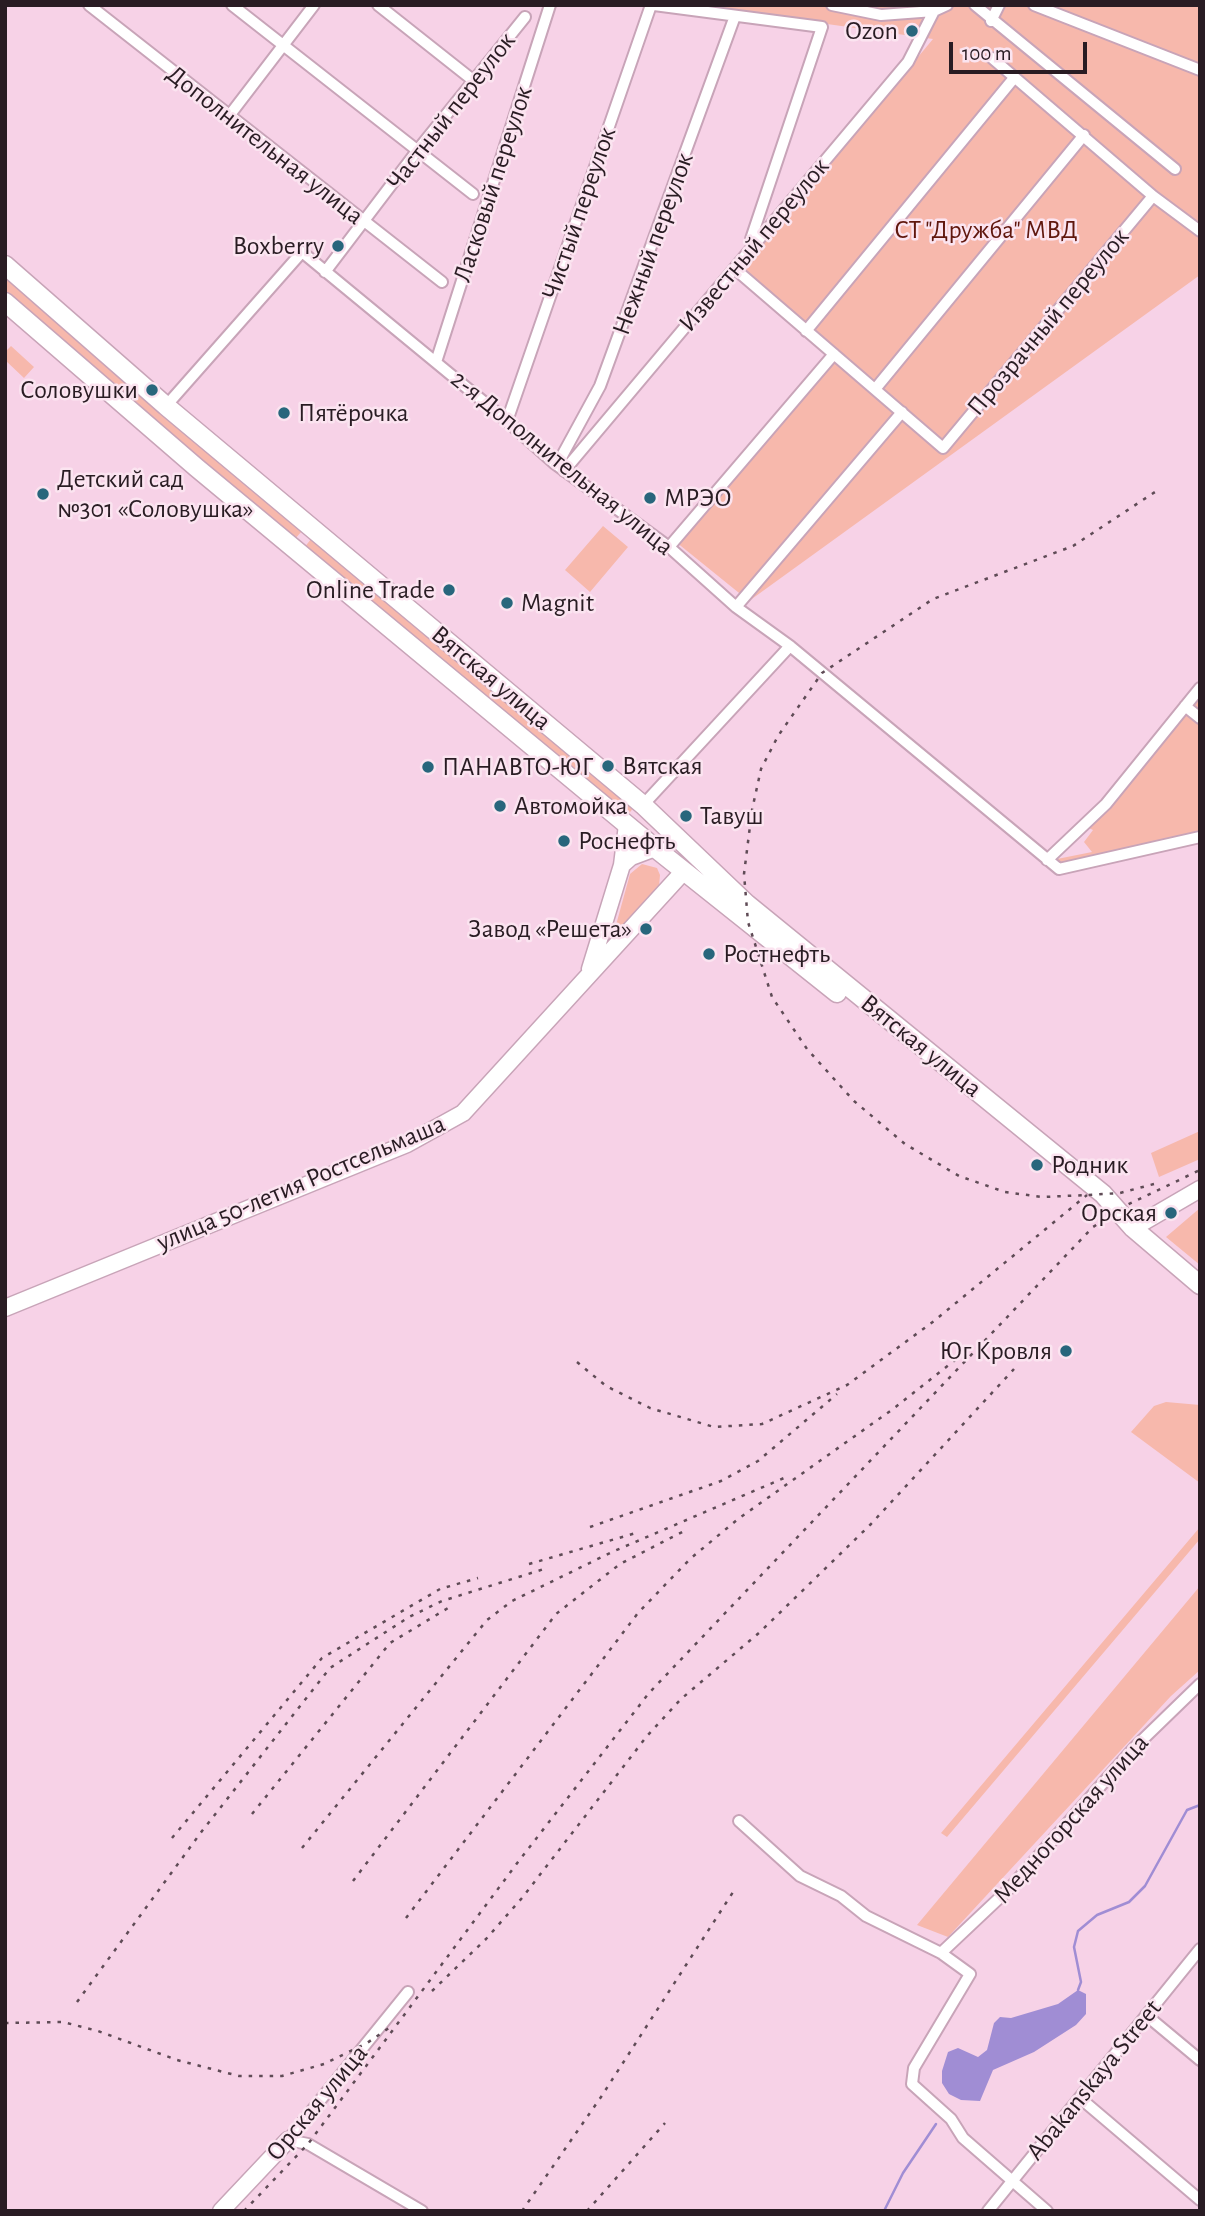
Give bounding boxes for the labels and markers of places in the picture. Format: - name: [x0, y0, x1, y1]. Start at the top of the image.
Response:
- place label: Ozon: [845, 15, 898, 47]
- marker: Ozon: [904, 23, 920, 39]
- place label: Boxberry: [233, 230, 324, 262]
- marker: Boxberry: [330, 238, 346, 254]
- place label: Соловушки: [20, 374, 138, 406]
- marker: Соловушки: [144, 382, 160, 398]
- place label: Пятёрочка: [298, 397, 409, 429]
- marker: Пятёрочка: [276, 405, 292, 421]
- place label: Детский сад №301 «Соловушка»: [57, 463, 253, 524]
- place label: МРЭО: [664, 482, 732, 514]
- marker: Детский сад №301 «Соловушка»: [35, 486, 51, 502]
- marker: МРЭО: [642, 490, 658, 506]
- place label: Online Trade: [306, 574, 435, 606]
- marker: Online Trade: [441, 582, 457, 598]
- place label: Magnit: [521, 587, 594, 619]
- marker: Magnit: [499, 595, 515, 611]
- place label: Вятская: [622, 750, 703, 782]
- place label: ПАНАВТО-ЮГ: [442, 751, 593, 783]
- marker: Вятская: [600, 758, 616, 774]
- marker: ПАНАВТО-ЮГ: [420, 759, 436, 775]
- place label: Автомойка: [514, 790, 628, 822]
- marker: Автомойка: [492, 798, 508, 814]
- place label: Тавуш: [700, 800, 764, 832]
- marker: Тавуш: [678, 808, 694, 824]
- place label: Роснефть: [578, 825, 675, 857]
- marker: Роснефть: [556, 833, 572, 849]
- place label: Завод «Решета»: [468, 913, 632, 945]
- marker: Завод «Решета»: [638, 921, 654, 937]
- place label: Ростнефть: [723, 938, 830, 970]
- marker: Ростнефть: [701, 946, 717, 962]
- place label: Родник: [1051, 1149, 1128, 1181]
- marker: Родник: [1029, 1157, 1045, 1173]
- place label: Орская: [1081, 1197, 1157, 1229]
- marker: Орская: [1163, 1205, 1179, 1221]
- place label: Юг Кровля: [939, 1335, 1052, 1367]
- marker: Юг Кровля: [1058, 1343, 1074, 1359]

